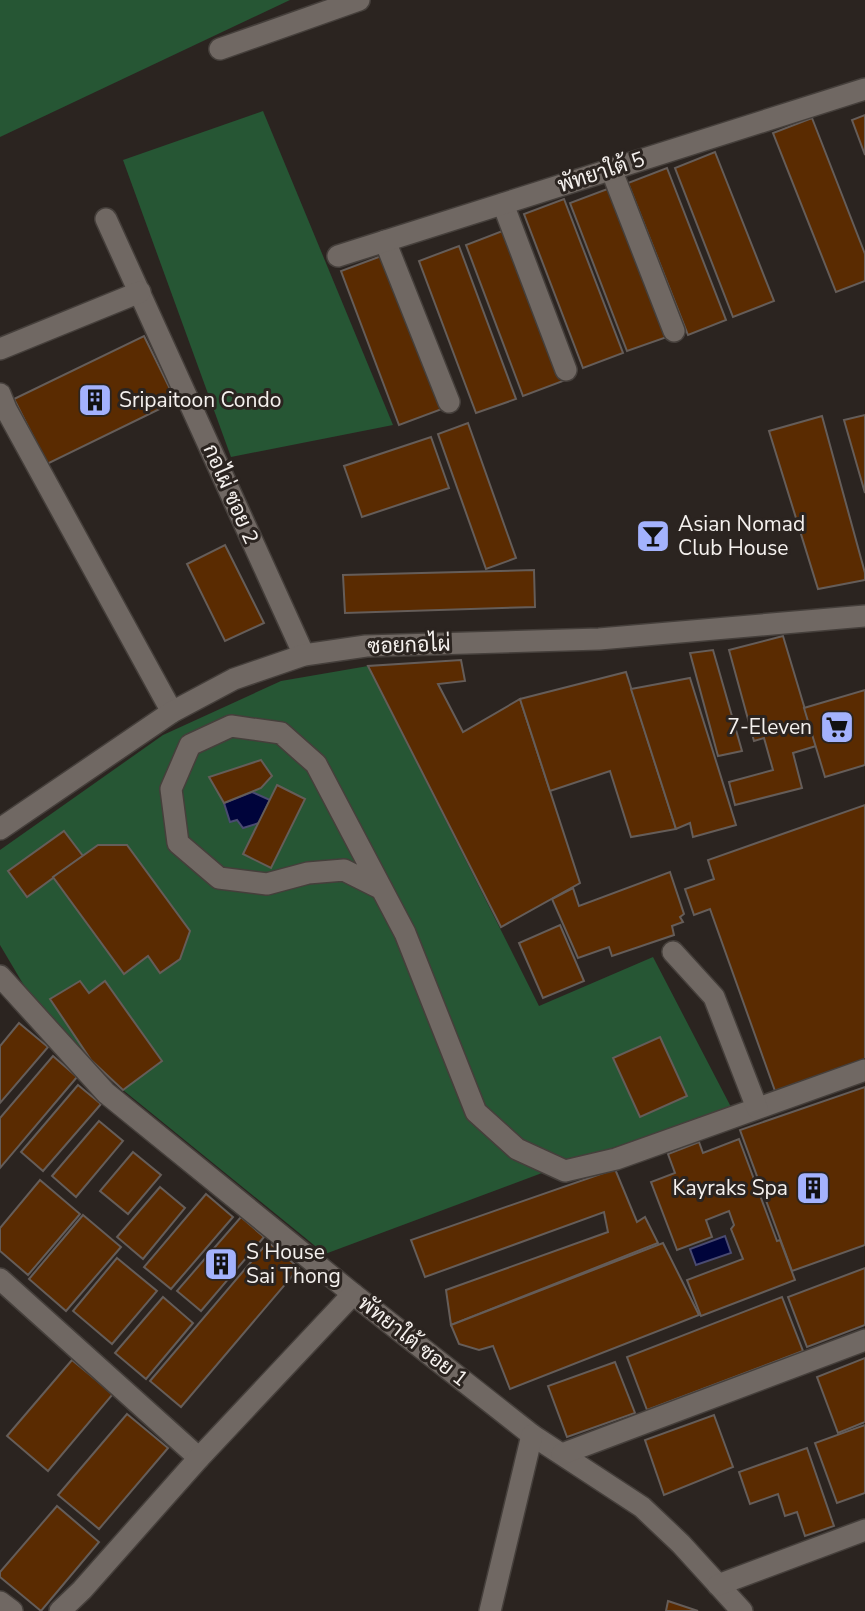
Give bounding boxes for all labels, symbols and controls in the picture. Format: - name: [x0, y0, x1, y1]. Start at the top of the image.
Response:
- street label: พัทยาใต้ 5: [554, 145, 648, 199]
- building icon: Sripaitoon Condo: [76, 381, 114, 419]
- place label: Sripaitoon Condo: [119, 386, 281, 414]
- street label: กอไผ่ ซอย 2: [197, 440, 265, 548]
- place label: Asian Nomad Club House: [678, 510, 805, 562]
- bar icon: Asian Nomad Club House: [634, 517, 672, 555]
- street label: ซอยกอไผ่: [367, 630, 451, 660]
- supermarket icon: 7-Eleven: [818, 708, 856, 746]
- place label: 7-Eleven: [727, 713, 812, 741]
- building icon: Kayraks Spa: [794, 1169, 832, 1207]
- place label: Kayraks Spa: [672, 1174, 788, 1202]
- place label: S House Sai Thong: [246, 1238, 341, 1290]
- building icon: S House Sai Thong: [202, 1245, 240, 1283]
- street label: พัทยาใต้ ซอย 1: [352, 1289, 474, 1393]

